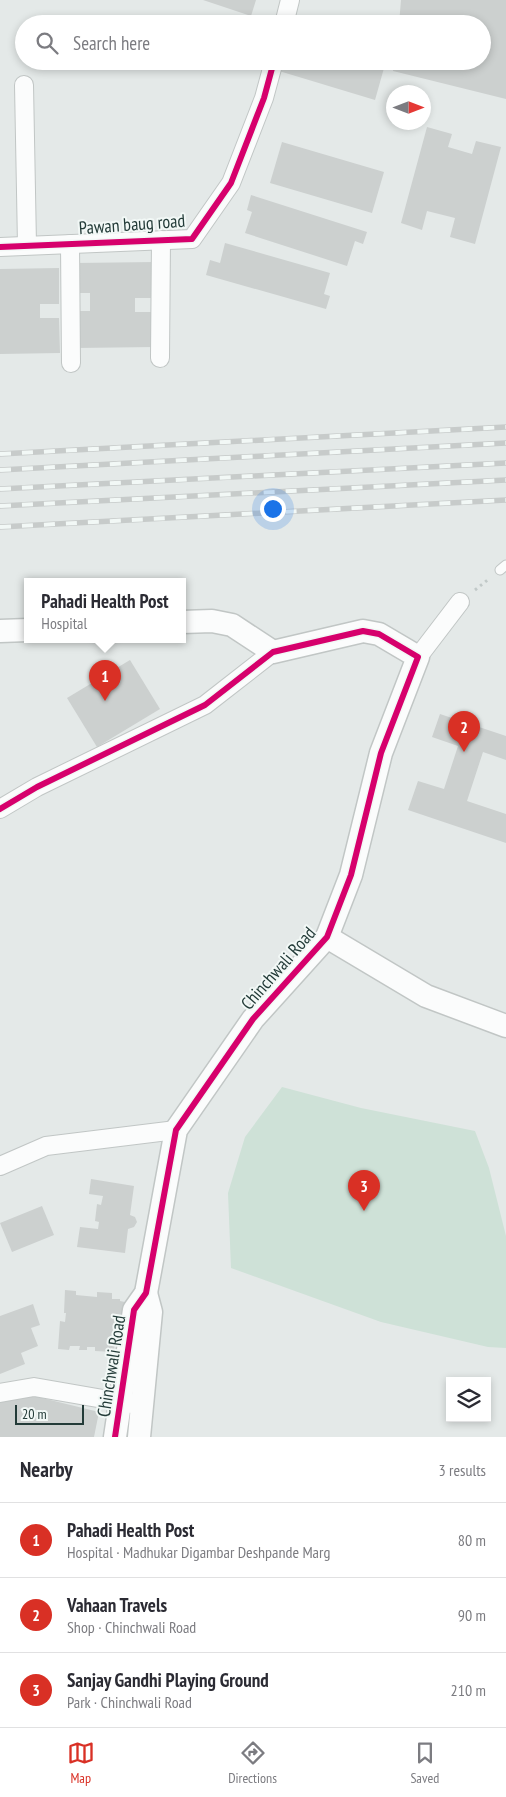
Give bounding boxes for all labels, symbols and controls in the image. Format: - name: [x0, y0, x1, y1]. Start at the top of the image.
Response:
- search box: [15, 15, 491, 70]
- icon: search: [33, 29, 61, 57]
- text: Search here: [73, 31, 150, 55]
- north arrow: [386, 85, 431, 130]
- street label: Pawan baug road: [78, 209, 186, 239]
- your location: [260, 496, 286, 522]
- popup: [24, 578, 186, 643]
- text: Pahadi Health Post: [41, 589, 169, 613]
- text: Hospital: [41, 613, 87, 633]
- pin: 1: [89, 660, 121, 701]
- pin: 2: [448, 711, 480, 752]
- street label: Chinchwali Road: [236, 922, 320, 1014]
- pin: 3: [348, 1170, 380, 1211]
- street label: Chinchwali Road: [92, 1313, 130, 1419]
- map controls: [446, 1377, 491, 1422]
- button: layers: [446, 1377, 491, 1422]
- scale bar: [15, 1402, 84, 1425]
- text: 20 m: [22, 1405, 47, 1423]
- text: Nearby: [20, 1456, 73, 1483]
- text: 3 results: [439, 1460, 486, 1480]
- text: Pahadi Health Post: [67, 1518, 194, 1542]
- text: 1: [32, 1530, 40, 1550]
- text: 80 m: [458, 1530, 486, 1550]
- text: Hospital · Madhukar Digambar Deshpande Marg: [67, 1542, 330, 1562]
- text: Vahaan Travels: [67, 1593, 167, 1617]
- text: 2: [32, 1605, 40, 1625]
- text: 90 m: [458, 1605, 486, 1625]
- text: Shop · Chinchwali Road: [67, 1617, 196, 1637]
- text: Sanjay Gandhi Playing Ground: [67, 1668, 269, 1692]
- text: 3: [32, 1680, 40, 1700]
- text: 210 m: [451, 1680, 486, 1700]
- text: Park · Chinchwali Road: [67, 1692, 192, 1712]
- tab: Map: [67, 1739, 95, 1787]
- tab: Directions: [228, 1739, 277, 1787]
- tab: Saved: [410, 1739, 439, 1787]

